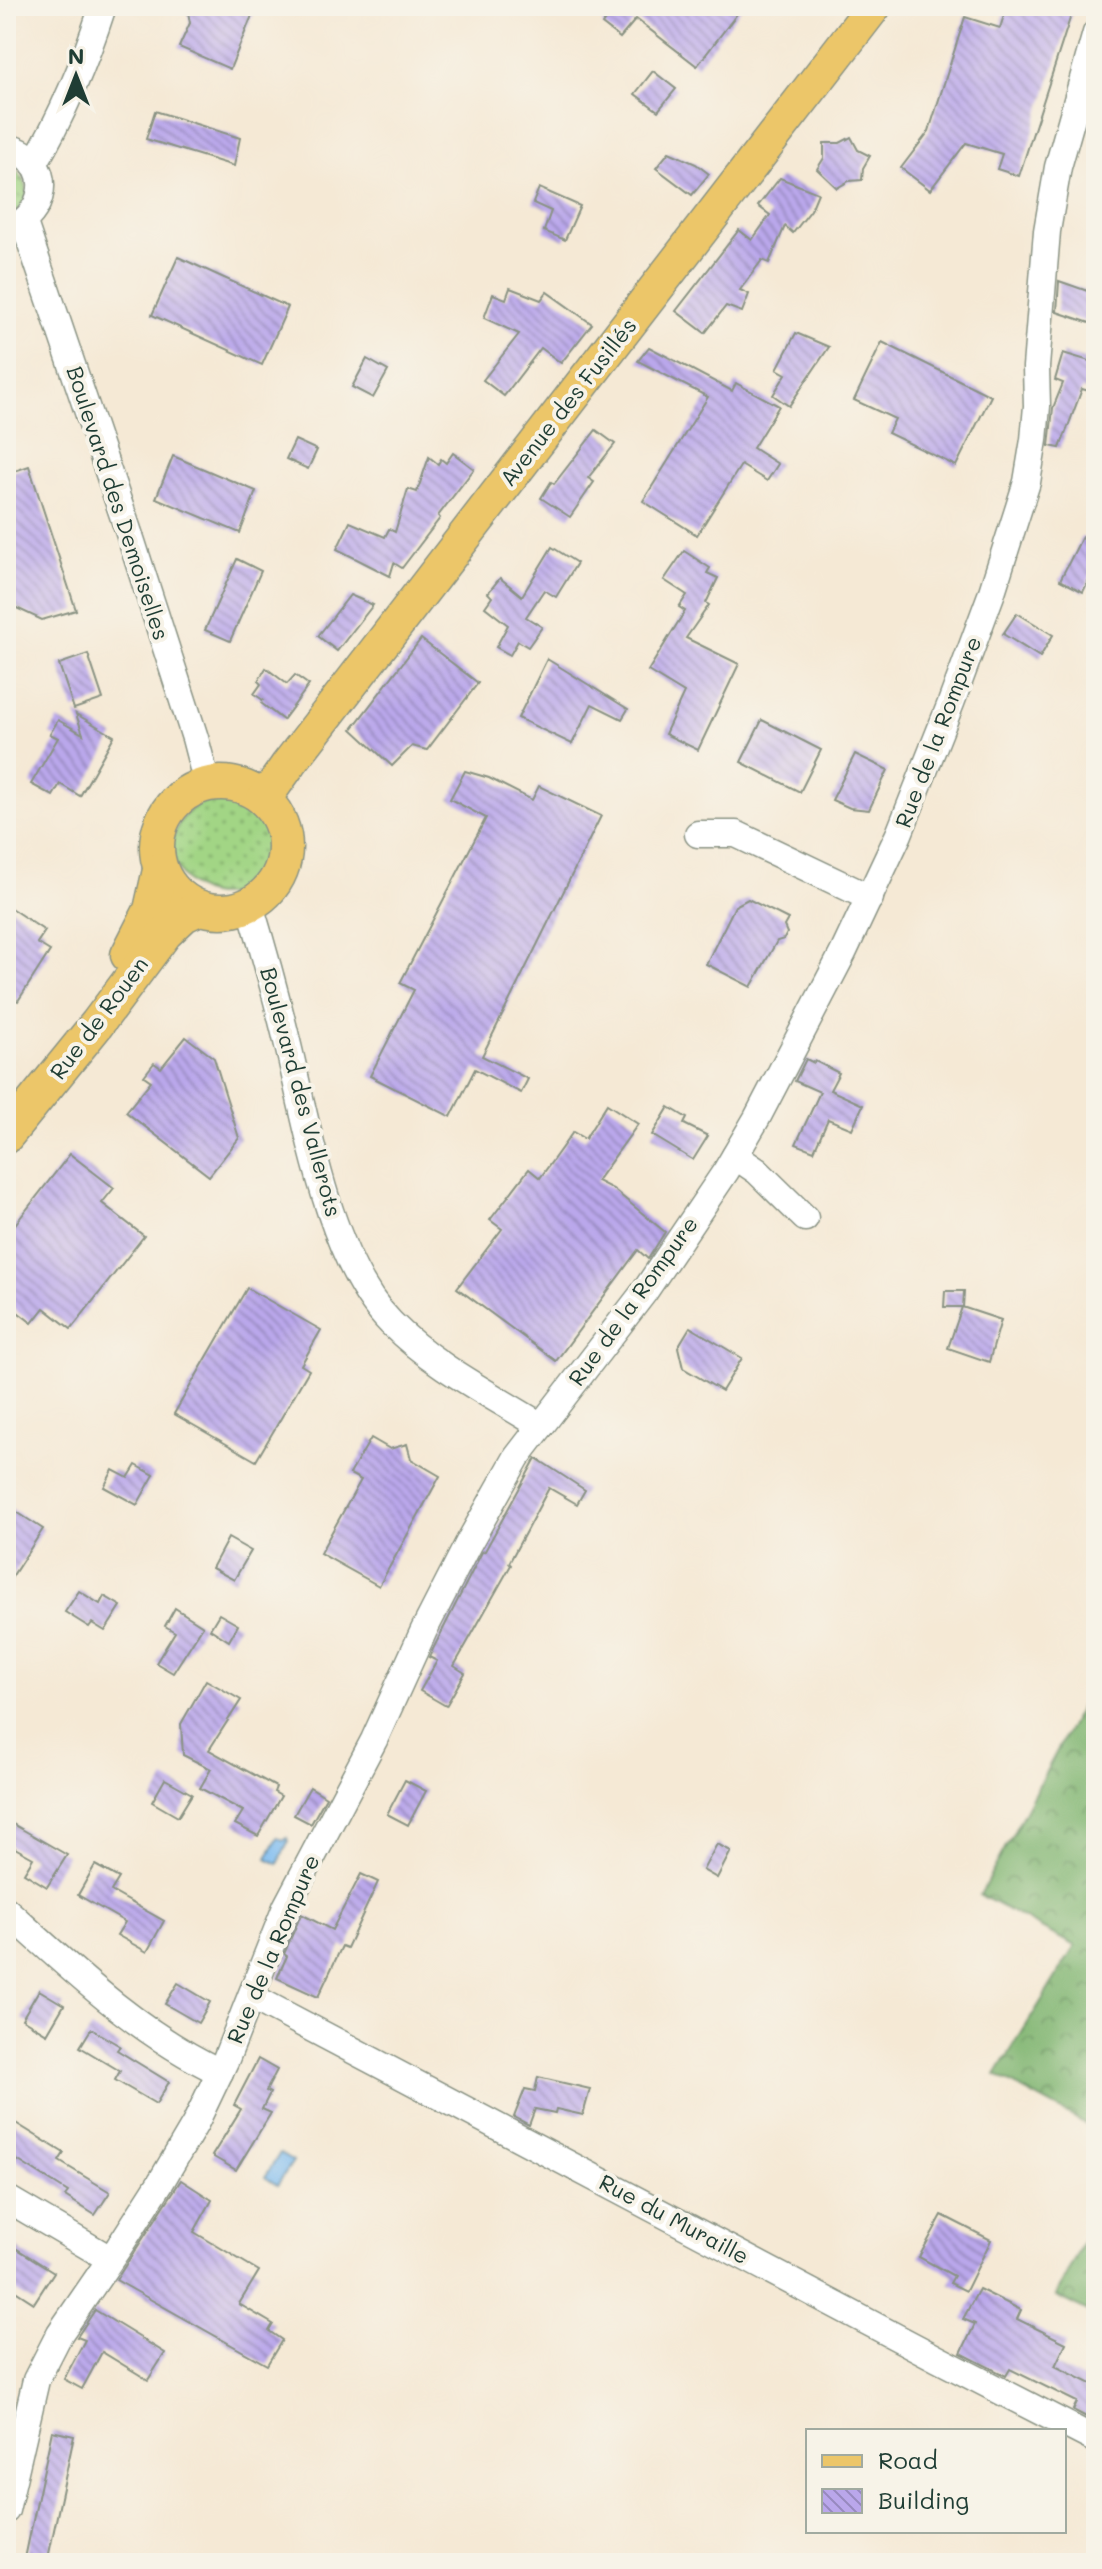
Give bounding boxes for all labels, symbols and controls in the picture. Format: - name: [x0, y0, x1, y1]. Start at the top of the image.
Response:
- north arrow: [36, 36, 116, 116]
- text: N: [68, 41, 84, 70]
- street label: Avenue des Fusillés: [493, 312, 642, 492]
- street label: Boulevard des Demoiselles: [60, 362, 176, 643]
- street label: Rue de la Rompure: [888, 632, 987, 832]
- street label: Rue de Rouen: [43, 951, 154, 1085]
- street label: Boulevard des Vallerots: [254, 964, 349, 1220]
- street label: Rue de la Rompure: [561, 1210, 704, 1391]
- street label: Rue de la Rompure: [220, 1850, 325, 2048]
- street label: Rue du Muraille: [594, 2167, 754, 2270]
- legend: [806, 2429, 1066, 2533]
- text: Road: [878, 2444, 938, 2475]
- text: Building: [878, 2484, 969, 2515]

